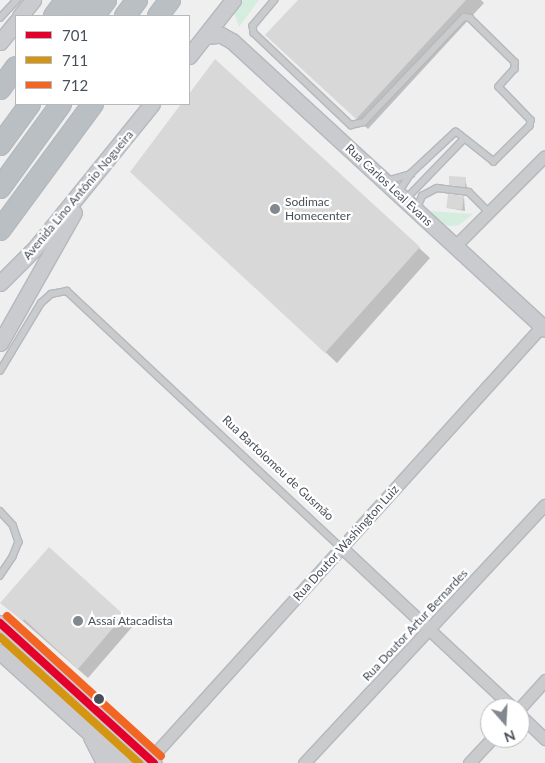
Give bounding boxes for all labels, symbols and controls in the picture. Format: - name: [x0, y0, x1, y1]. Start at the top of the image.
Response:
- legend: [15, 15, 190, 105]
- text: 701: [62, 26, 88, 44]
- text: 711: [62, 51, 88, 69]
- text: 712: [62, 76, 88, 94]
- street label: Avenida Lino Antônio Nogueira: [20, 127, 136, 263]
- street label: Rua Carlos Leal Evans: [342, 141, 436, 229]
- place label: Sodimac Homecenter: [285, 195, 351, 223]
- marker: Sodimac Homecenter: [269, 203, 281, 215]
- street label: Rua Bartolomeu de Gusmão: [219, 413, 337, 523]
- street label: Rua Doutor Washington Luiz: [290, 482, 402, 604]
- street label: Rua Doutor Artur Bernardes: [359, 566, 471, 684]
- place label: Assaí Atacadista: [88, 614, 173, 628]
- marker: Assaí Atacadista: [72, 615, 84, 627]
- unlabelled marker: [94, 694, 104, 704]
- north arrow: [480, 698, 530, 748]
- text: N: [502, 727, 518, 747]

